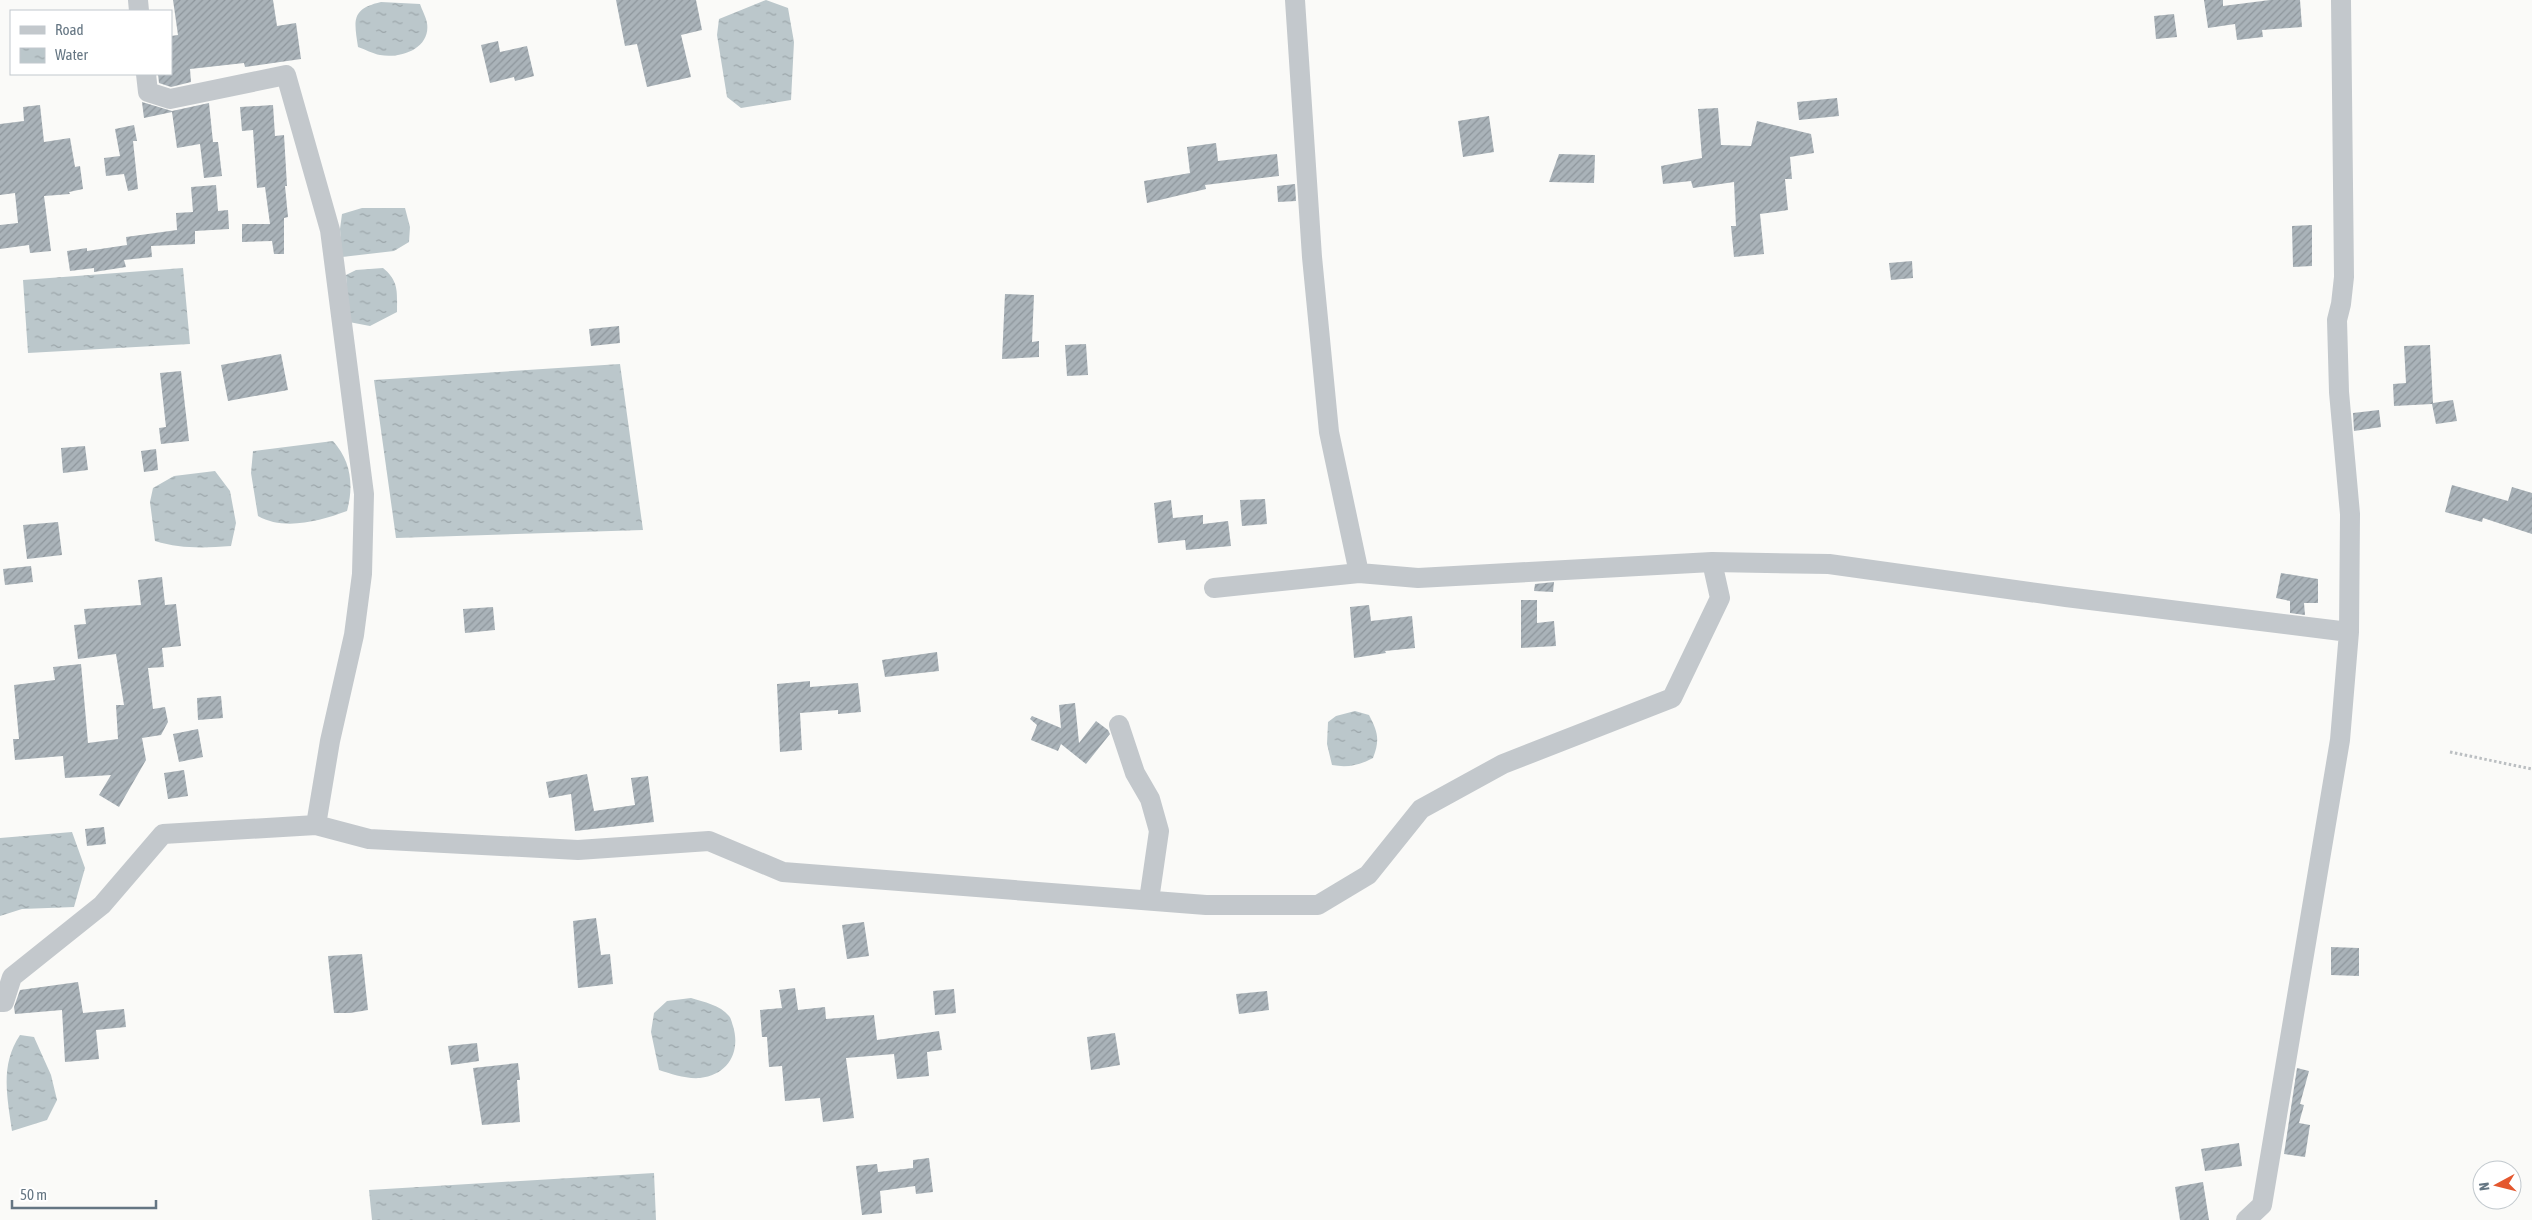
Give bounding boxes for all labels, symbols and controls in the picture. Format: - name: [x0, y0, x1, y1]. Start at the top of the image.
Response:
- legend: [10, 10, 172, 75]
- text: Road: [55, 21, 84, 38]
- text: Water: [55, 46, 88, 63]
- north arrow: [2472, 1160, 2522, 1210]
- scale bar: [12, 1178, 156, 1210]
- text: N: [2476, 1182, 2493, 1192]
- text: 50 m: [20, 1186, 47, 1203]

